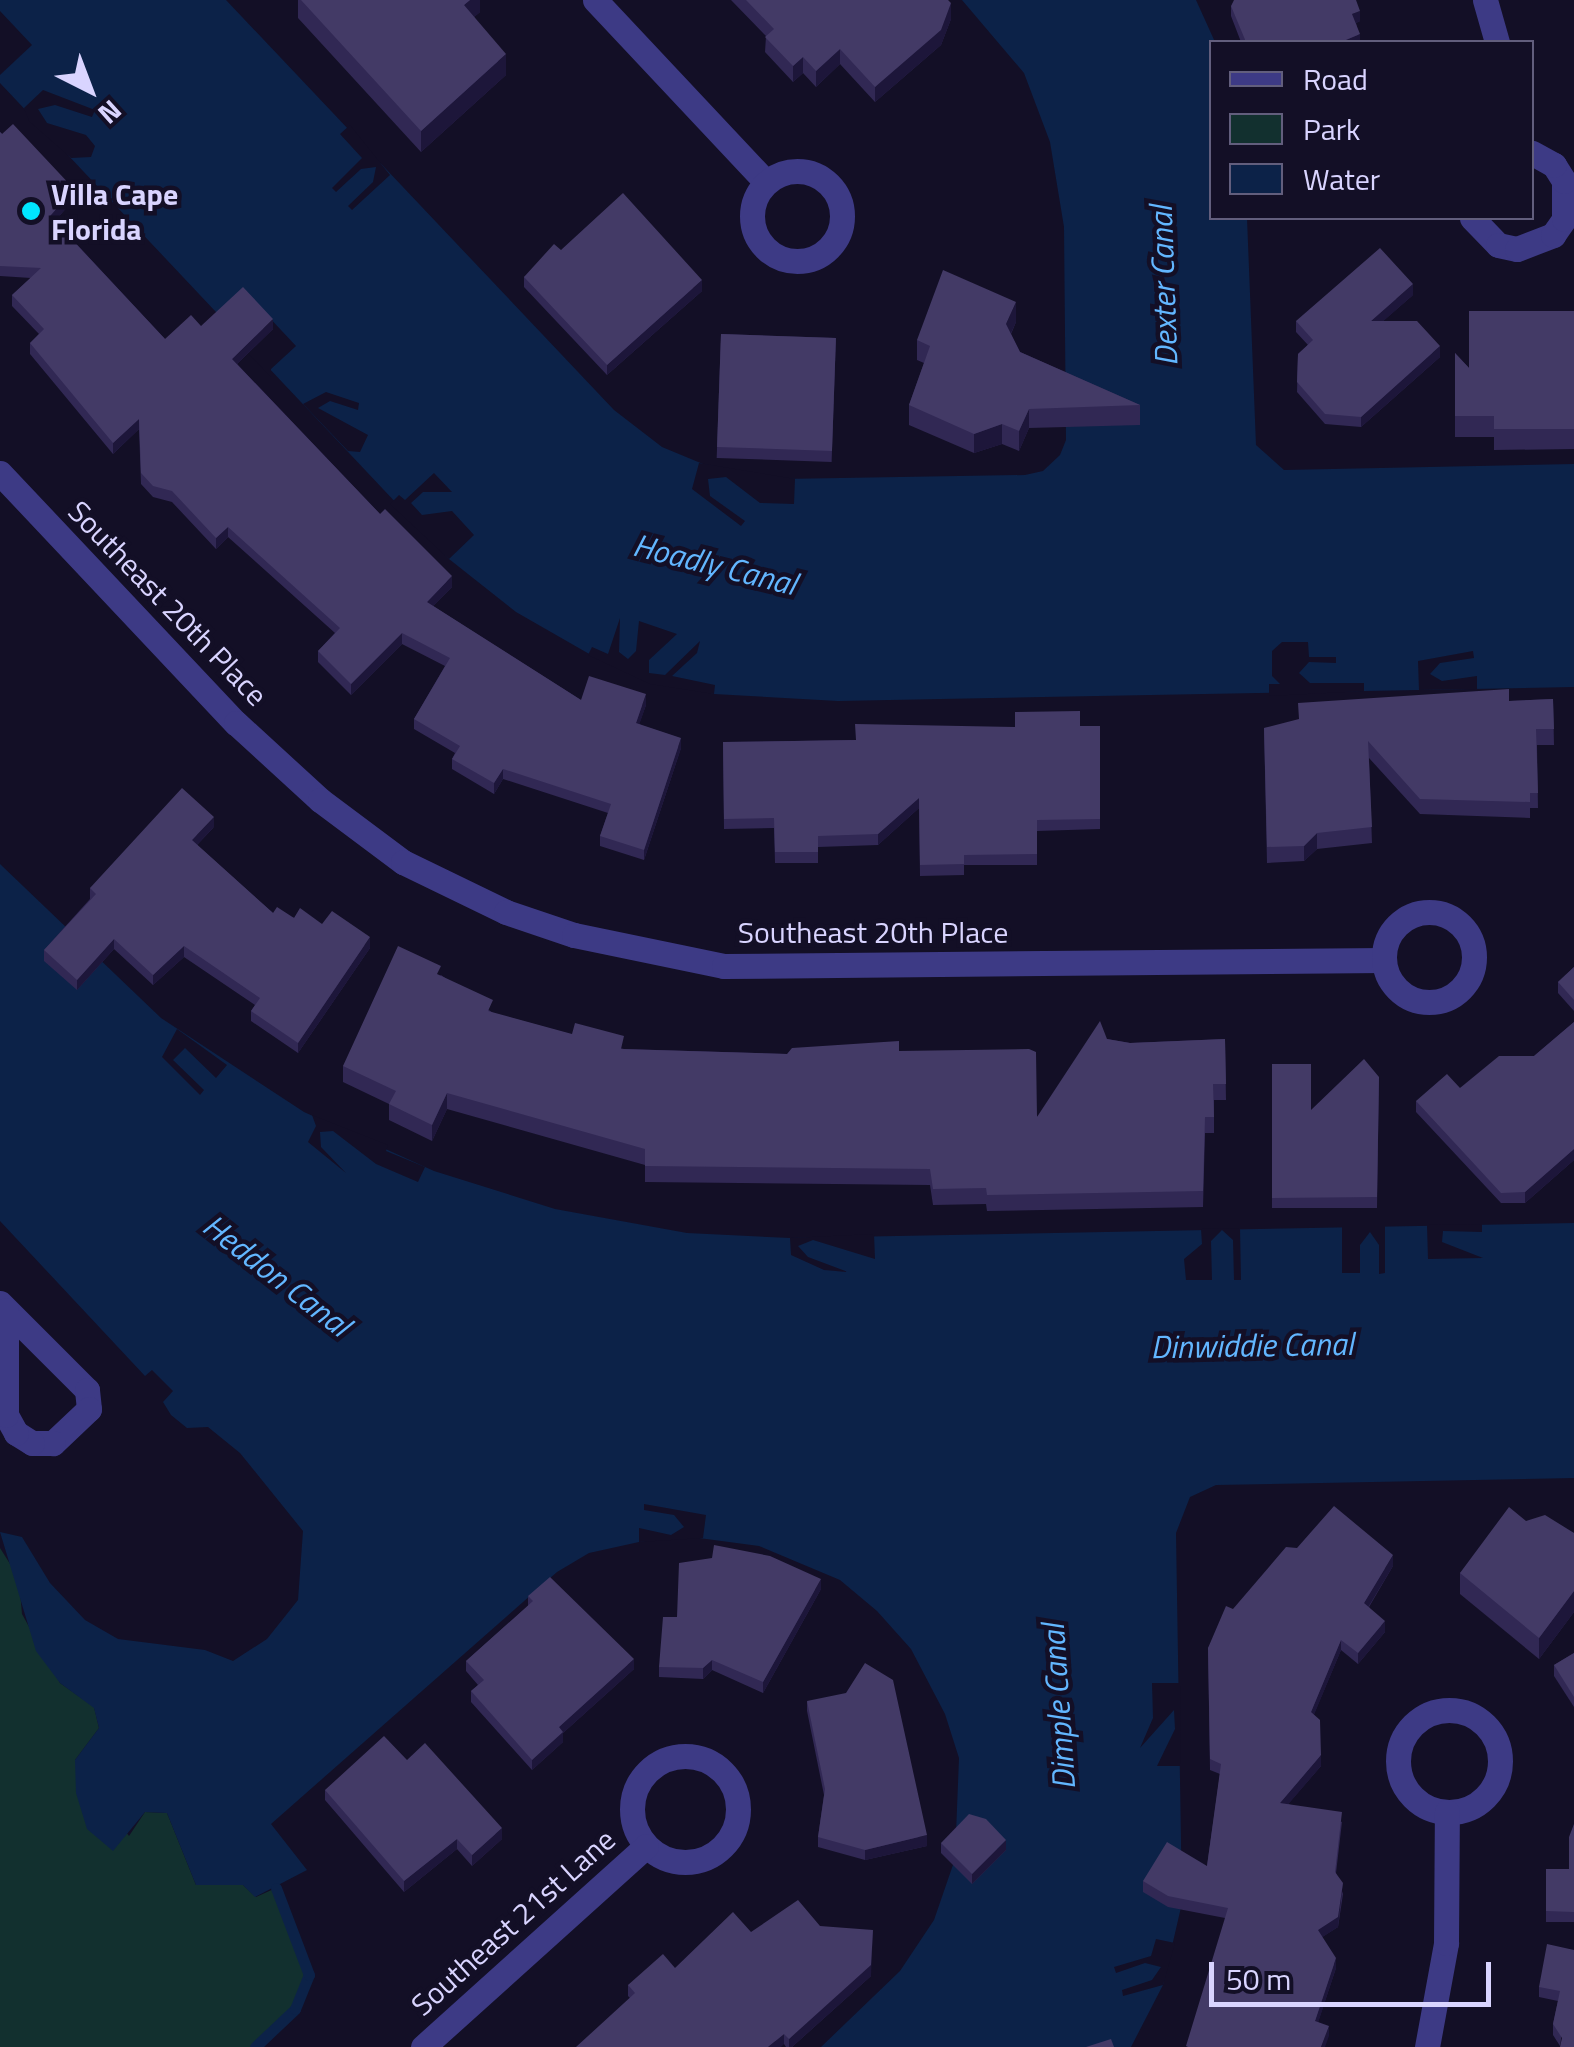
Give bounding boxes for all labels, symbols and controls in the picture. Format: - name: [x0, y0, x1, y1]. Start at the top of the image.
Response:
- north arrow: [40, 40, 140, 140]
- legend: [1209, 40, 1534, 220]
- text: Road: [1303, 56, 1368, 102]
- text: N: [89, 90, 132, 135]
- text: Park: [1303, 106, 1360, 152]
- text: Water: [1303, 156, 1380, 202]
- place label: Villa Cape Florida: [51, 176, 178, 246]
- marker: Villa Cape Florida: [20, 200, 42, 222]
- water label: Dexter Canal: [1141, 205, 1185, 367]
- street label: Southeast 20th Place: [61, 493, 275, 713]
- water label: Hoadly Canal: [629, 525, 801, 603]
- street label: Southeast 20th Place: [738, 914, 1008, 950]
- water label: Heddon Canal: [196, 1206, 358, 1344]
- water label: Dinwiddie Canal: [1150, 1324, 1354, 1366]
- water label: Dimple Canal: [1033, 1623, 1083, 1791]
- street label: Southeast 21st Lane: [404, 1821, 622, 2023]
- scale bar: [1214, 1942, 1496, 2004]
- text: 50 m: [1226, 1956, 1291, 2002]

